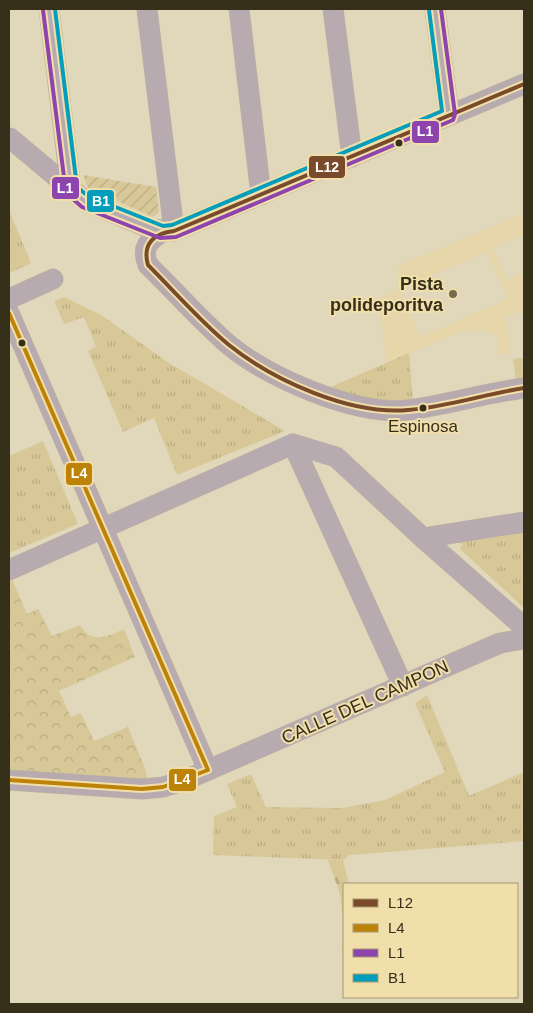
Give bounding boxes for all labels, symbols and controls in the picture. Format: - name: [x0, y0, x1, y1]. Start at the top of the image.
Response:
- line badge: L1: [411, 120, 440, 144]
- text: L1: [417, 123, 433, 139]
- unlabelled marker: [394, 138, 404, 148]
- line badge: L12: [308, 155, 346, 179]
- text: L12: [315, 159, 339, 175]
- line badge: L1: [51, 176, 80, 200]
- text: L1: [57, 180, 73, 196]
- line badge: B1: [86, 189, 115, 213]
- text: B1: [92, 193, 110, 209]
- place label: Pista polideporitva: [330, 274, 444, 315]
- marker: Pista polideporitva: [447, 288, 459, 300]
- unlabelled marker: [17, 338, 27, 348]
- marker: Espinosa: [418, 403, 428, 413]
- place label: Espinosa: [388, 417, 459, 436]
- line badge: L4: [65, 462, 93, 486]
- text: L4: [71, 465, 87, 481]
- street label: CALLE DEL CAMPON: [279, 656, 451, 748]
- line badge: L4: [168, 768, 197, 792]
- text: L4: [174, 771, 190, 787]
- legend: [343, 883, 518, 998]
- text: L12: [388, 894, 413, 911]
- text: L4: [388, 919, 405, 936]
- text: L1: [388, 944, 405, 961]
- text: B1: [388, 969, 406, 986]

